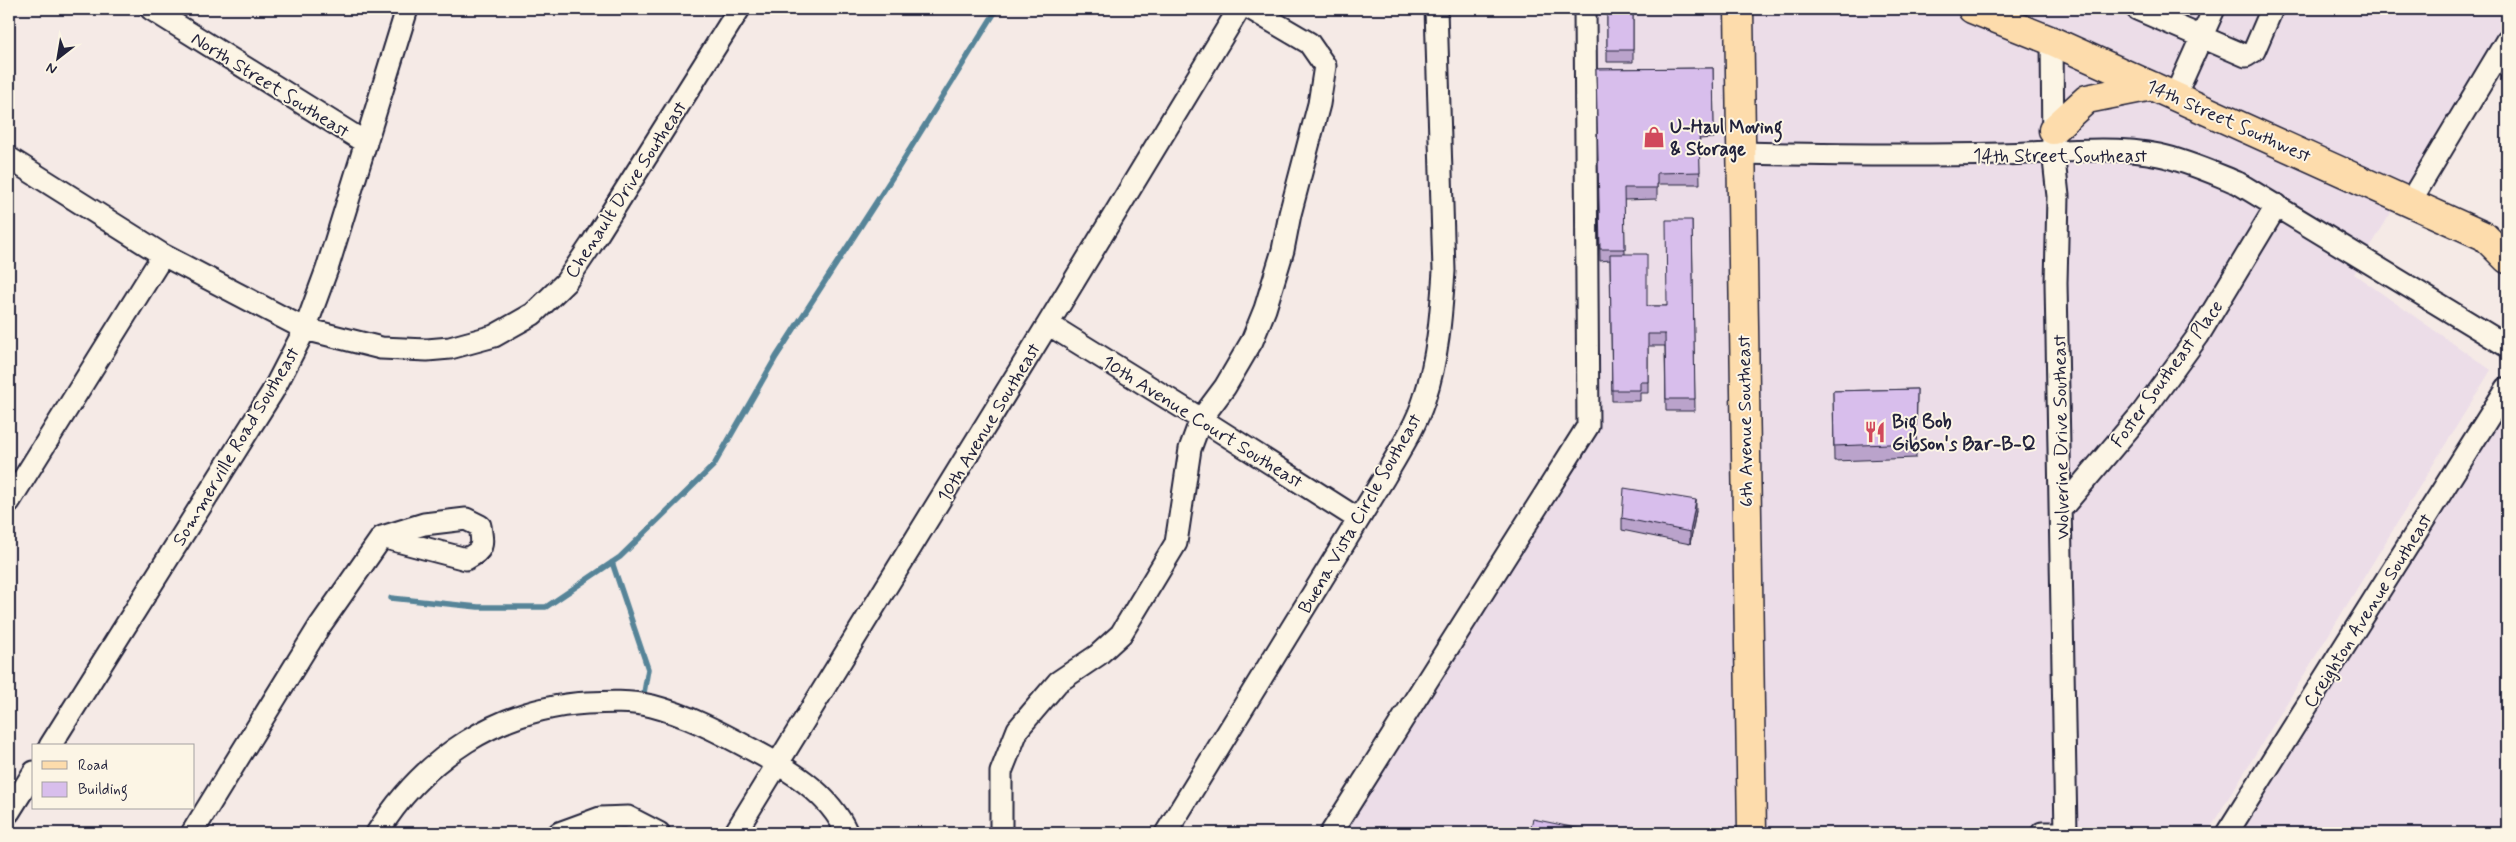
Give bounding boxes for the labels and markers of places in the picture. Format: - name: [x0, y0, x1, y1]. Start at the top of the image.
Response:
- place label: U-Haul Moving & Storage: [1670, 115, 1783, 163]
- shop icon: U-Haul Moving & Storage: [1641, 124, 1667, 150]
- place label: Big Bob Gibson's Bar-B-Q: [1892, 410, 2036, 457]
- restaurant icon: Big Bob Gibson's Bar-B-Q: [1862, 419, 1888, 445]

